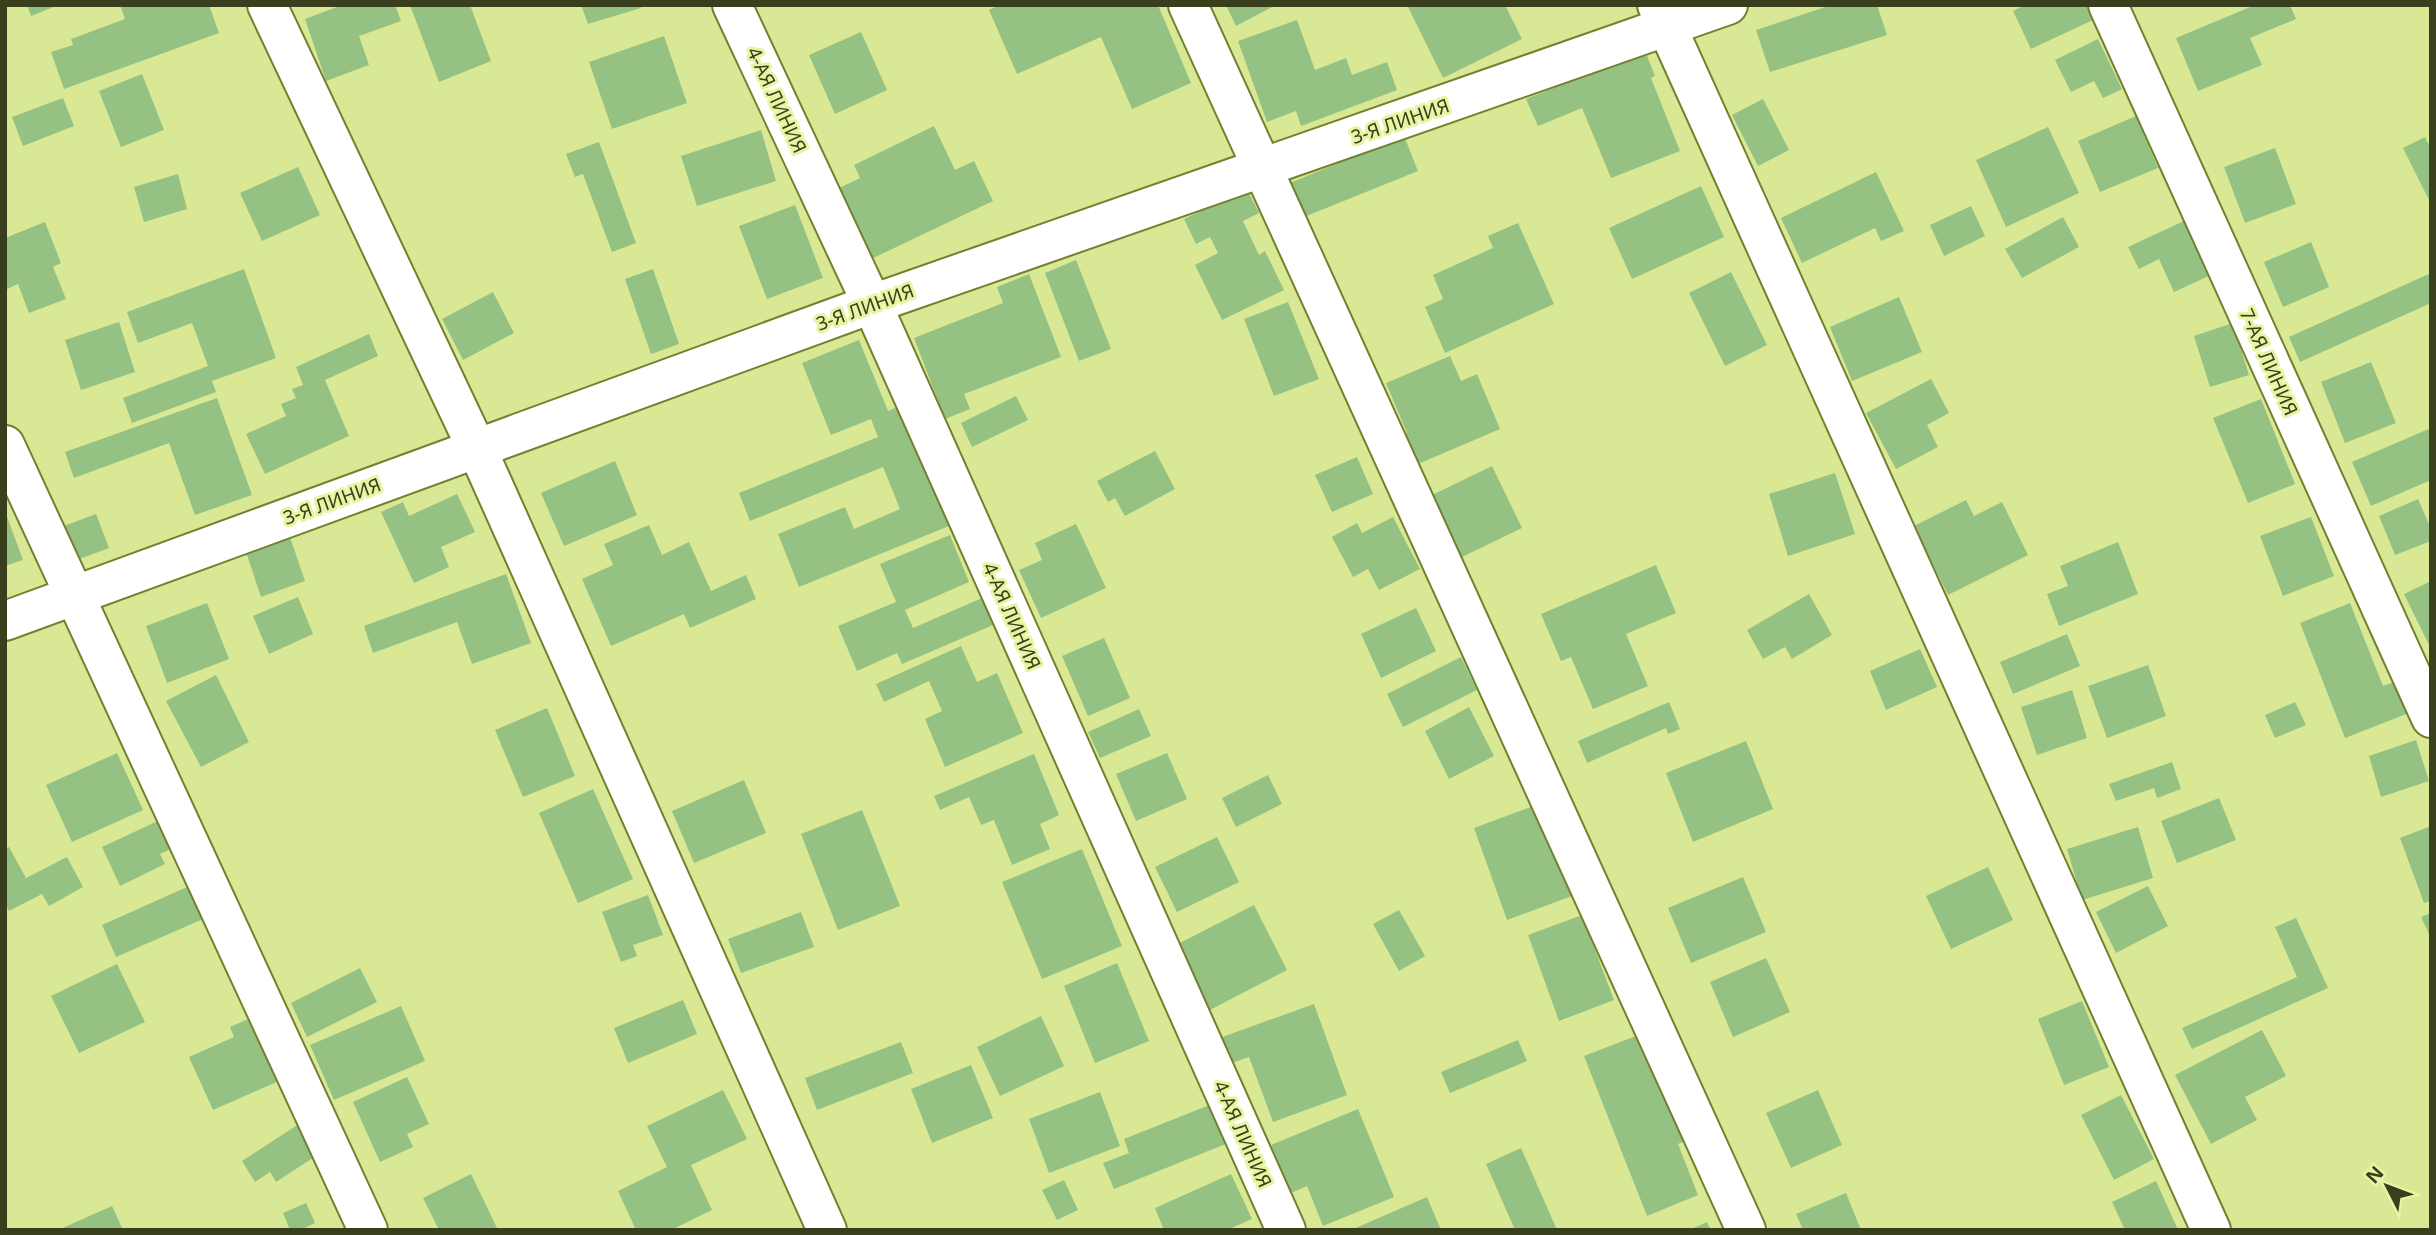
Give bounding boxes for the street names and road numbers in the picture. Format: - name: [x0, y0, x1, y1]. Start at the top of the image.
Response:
- street label: 4-АЯ ЛИНИЯ: [741, 43, 813, 157]
- street label: 3-Я ЛИНИЯ: [1347, 92, 1453, 150]
- street label: 3-Я ЛИНИЯ: [812, 277, 918, 337]
- street label: 7-АЯ ЛИНИЯ: [2234, 304, 2304, 420]
- street label: 3-Я ЛИНИЯ: [279, 471, 385, 531]
- street label: 4-АЯ ЛИНИЯ: [977, 558, 1047, 674]
- street label: 4-АЯ ЛИНИЯ: [1208, 1076, 1278, 1192]

